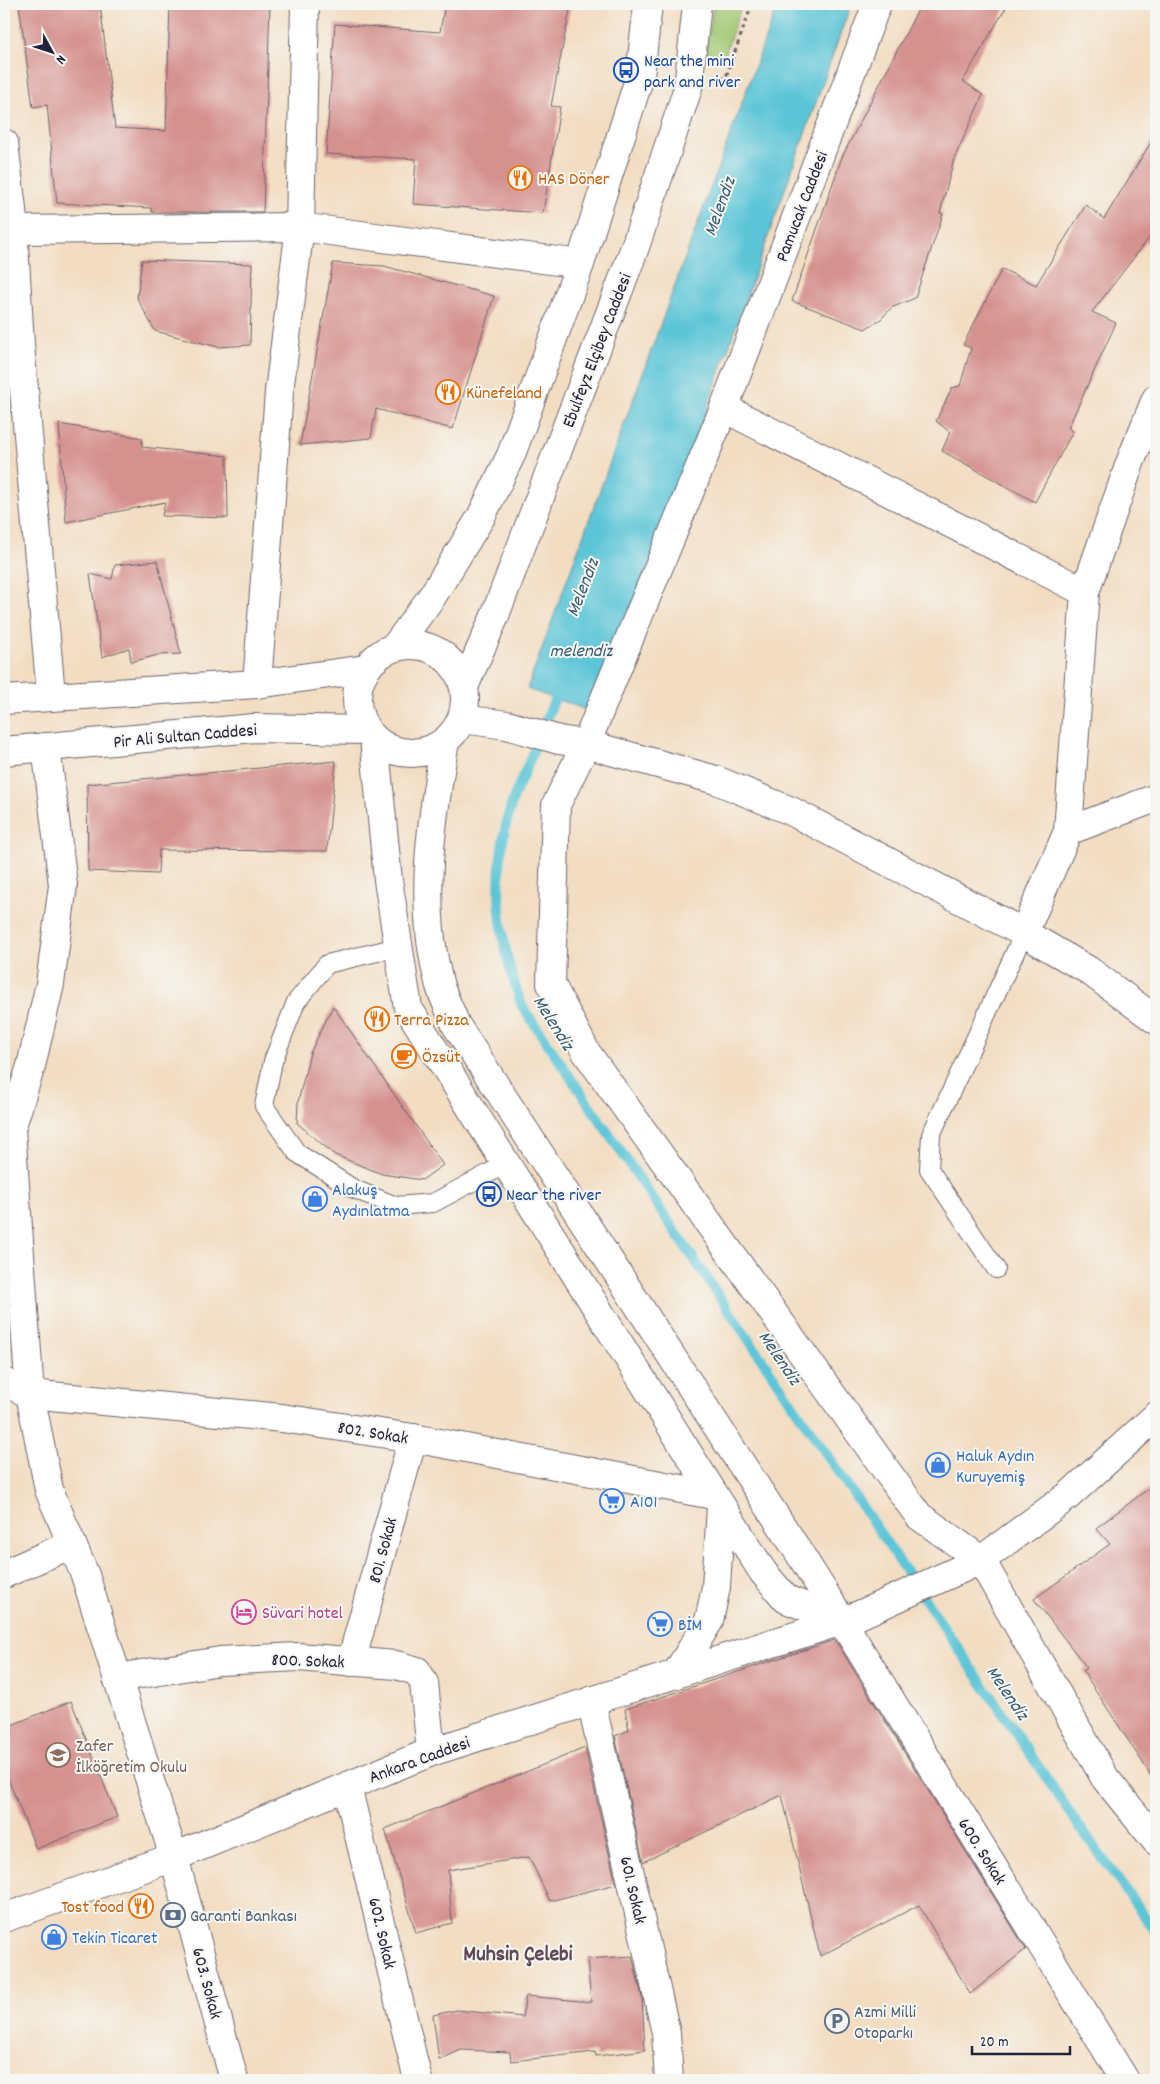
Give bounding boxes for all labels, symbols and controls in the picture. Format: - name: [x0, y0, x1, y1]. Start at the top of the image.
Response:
- north arrow: [28, 28, 78, 78]
- text: N: [50, 50, 70, 68]
- place label: Near the mini park and river: [644, 50, 741, 96]
- bus stop icon: Near the mini park and river: [613, 57, 639, 83]
- street label: Pamucak Caddesi: [771, 148, 836, 266]
- restaurant icon: HAS Döner: [507, 165, 533, 191]
- place label: HAS Döner: [538, 168, 610, 193]
- water label: Melendiz: [698, 173, 745, 240]
- street label: Ebulfeyz Elçibey Caddesi: [557, 270, 639, 432]
- restaurant icon: Künefeland: [435, 379, 461, 405]
- place label: Künefeland: [466, 382, 542, 407]
- water label: Melendiz: [561, 554, 608, 621]
- water label: melendiz: [550, 639, 613, 666]
- street label: Pir Ali Sultan Caddesi: [112, 719, 258, 756]
- water label: Melendiz: [524, 991, 580, 1057]
- restaurant icon: Terra Pizza: [364, 1006, 390, 1032]
- place label: Terra Pizza: [394, 1009, 469, 1034]
- cafe icon: Özsüt: [391, 1043, 417, 1069]
- place label: Özsüt: [422, 1046, 461, 1071]
- place label: Alakuş Aydınlatma: [332, 1179, 410, 1225]
- bus stop icon: Near the river: [476, 1181, 502, 1207]
- place label: Near the river: [506, 1184, 601, 1209]
- shop icon: Alakuş Aydınlatma: [302, 1186, 328, 1212]
- water label: Melendiz: [750, 1326, 807, 1392]
- street label: 802. Sokak: [336, 1417, 410, 1452]
- place label: Haluk Aydın Kuruyemiş: [956, 1445, 1034, 1491]
- shop icon: Haluk Aydın Kuruyemiş: [925, 1452, 951, 1478]
- supermarket icon: A101: [599, 1488, 625, 1514]
- place label: A101: [630, 1491, 658, 1516]
- street label: 801. Sokak: [364, 1515, 405, 1586]
- hotel icon: Süvari hotel: [231, 1599, 257, 1625]
- place label: Süvari hotel: [262, 1602, 344, 1627]
- supermarket icon: BİM: [647, 1611, 673, 1637]
- place label: BİM: [678, 1614, 702, 1639]
- street label: 800. Sokak: [271, 1649, 345, 1676]
- water label: Melendiz: [978, 1661, 1035, 1727]
- street label: Ankara Caddesi: [366, 1731, 474, 1791]
- place label: Zafer İlköğretim Okulu: [76, 1735, 187, 1781]
- school or university icon: Zafer İlköğretim Okulu: [45, 1742, 71, 1768]
- street label: 600. Sokak: [950, 1814, 1011, 1891]
- street label: 601. Sokak: [612, 1854, 651, 1927]
- restaurant icon: Tost food: [128, 1893, 154, 1919]
- street label: 602. Sokak: [360, 1895, 401, 1972]
- place label: Tost food: [61, 1896, 124, 1921]
- bank icon: Garanti Bankası: [160, 1902, 186, 1928]
- place label: Garanti Bankası: [190, 1905, 297, 1930]
- shop icon: Tekin Ticaret: [41, 1924, 67, 1950]
- place label: Tekin Ticaret: [72, 1927, 158, 1952]
- district label: Muhsin Çelebi: [463, 1940, 573, 1971]
- street label: 603. Sokak: [184, 1945, 227, 2022]
- place label: Azmi Milli Otoparkı: [854, 2001, 916, 2047]
- parking icon: Azmi Milli Otoparkı: [824, 2008, 850, 2034]
- scale bar: [972, 2024, 1070, 2056]
- text: 20 m: [980, 2032, 1008, 2054]

